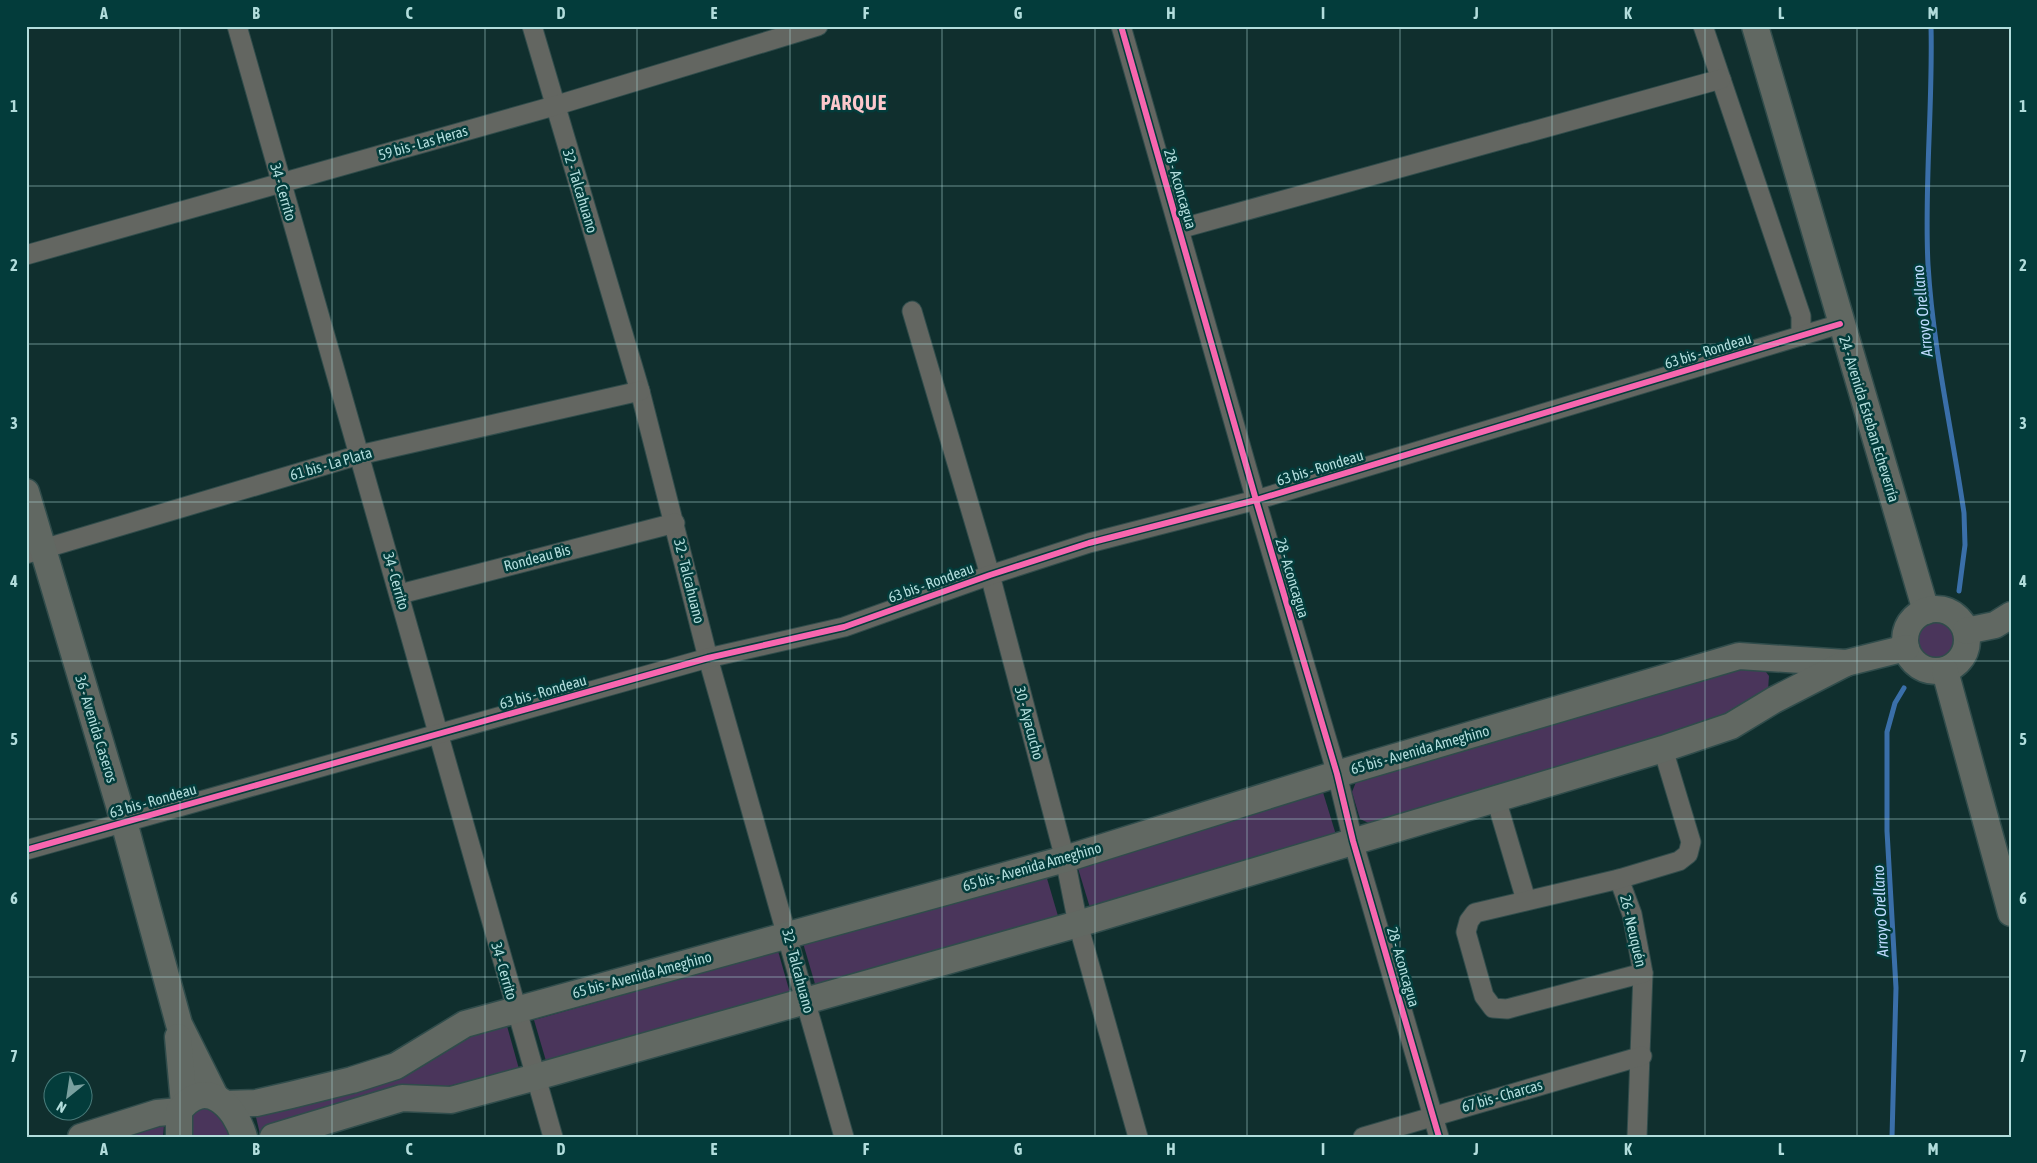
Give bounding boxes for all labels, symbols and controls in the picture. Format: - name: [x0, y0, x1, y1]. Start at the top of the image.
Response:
- text: A: [99, 4, 108, 22]
- text: B: [252, 4, 260, 22]
- text: C: [405, 4, 413, 22]
- text: D: [557, 4, 566, 22]
- text: E: [711, 4, 718, 22]
- text: F: [863, 4, 870, 22]
- text: G: [1014, 4, 1023, 22]
- text: H: [1166, 4, 1176, 22]
- text: I: [1321, 4, 1325, 22]
- text: J: [1472, 4, 1479, 22]
- text: K: [1624, 4, 1632, 22]
- text: L: [1778, 4, 1785, 22]
- text: M: [1928, 4, 1938, 22]
- district label: PARQUE: [821, 91, 887, 114]
- text: 1: [10, 97, 18, 115]
- text: 1: [2019, 97, 2027, 115]
- street label: 59 bis - Las Heras: [376, 122, 469, 163]
- street label: 32 - Talcahuano: [560, 147, 601, 235]
- street label: 28 - Aconcagua: [1161, 147, 1200, 231]
- street label: 34 - Cerrito: [267, 161, 300, 223]
- text: 2: [10, 256, 18, 274]
- text: 2: [2019, 256, 2027, 274]
- water label: Arroyo Orellano: [1908, 264, 1937, 359]
- street label: 63 bis - Rondeau: [1662, 329, 1753, 372]
- street label: 24 - Avenida Esteban Echeverría: [1836, 334, 1903, 504]
- text: 3: [10, 414, 18, 432]
- text: 3: [2019, 414, 2027, 432]
- street label: 61 bis - La Plata: [288, 444, 374, 483]
- street label: 63 bis - Rondeau: [1274, 446, 1365, 489]
- street label: 28 - Aconcagua: [1272, 536, 1313, 620]
- street label: 32 - Talcahuano: [671, 537, 708, 625]
- street label: Rondeau Bis: [502, 541, 572, 575]
- street label: 34 - Cerrito: [380, 550, 413, 612]
- street label: 63 bis - Rondeau: [886, 559, 976, 606]
- text: 4: [9, 572, 18, 590]
- text: 4: [2018, 572, 2027, 590]
- street label: 63 bis - Rondeau: [497, 671, 588, 712]
- street label: 36 - Avenida Caseros: [72, 673, 121, 785]
- street label: 30 - Ayacucho: [1012, 684, 1047, 761]
- street label: 65 bis - Avenida Ameghino: [1349, 722, 1491, 777]
- text: 5: [10, 730, 18, 748]
- text: 5: [2019, 730, 2027, 748]
- street label: 63 bis - Rondeau: [107, 780, 198, 821]
- street label: 65 bis - Avenida Ameghino: [961, 839, 1103, 894]
- water label: Arroyo Orellano: [1869, 864, 1892, 958]
- text: 6: [10, 889, 18, 907]
- text: 6: [2019, 889, 2027, 907]
- street label: 26 - Neuquén: [1617, 893, 1650, 969]
- street label: 28 - Aconcagua: [1384, 925, 1423, 1009]
- street label: 32 - Talcahuano: [779, 927, 818, 1015]
- street label: 34 - Cerrito: [488, 940, 521, 1002]
- street label: 65 bis - Avenida Ameghino: [570, 948, 713, 1001]
- text: 7: [10, 1047, 18, 1065]
- text: 7: [2019, 1047, 2027, 1065]
- north arrow: [42, 1070, 92, 1120]
- street label: 67 bis - Charcas: [1460, 1076, 1544, 1115]
- text: N: [54, 1098, 69, 1116]
- text: A: [99, 1140, 108, 1158]
- text: B: [252, 1140, 260, 1158]
- text: C: [405, 1140, 413, 1158]
- text: D: [557, 1140, 566, 1158]
- text: E: [711, 1140, 718, 1158]
- text: F: [863, 1140, 870, 1158]
- text: G: [1014, 1140, 1023, 1158]
- text: H: [1166, 1140, 1176, 1158]
- text: I: [1321, 1140, 1325, 1158]
- text: J: [1472, 1140, 1479, 1158]
- text: K: [1624, 1140, 1632, 1158]
- text: L: [1778, 1140, 1785, 1158]
- text: M: [1928, 1140, 1938, 1158]

